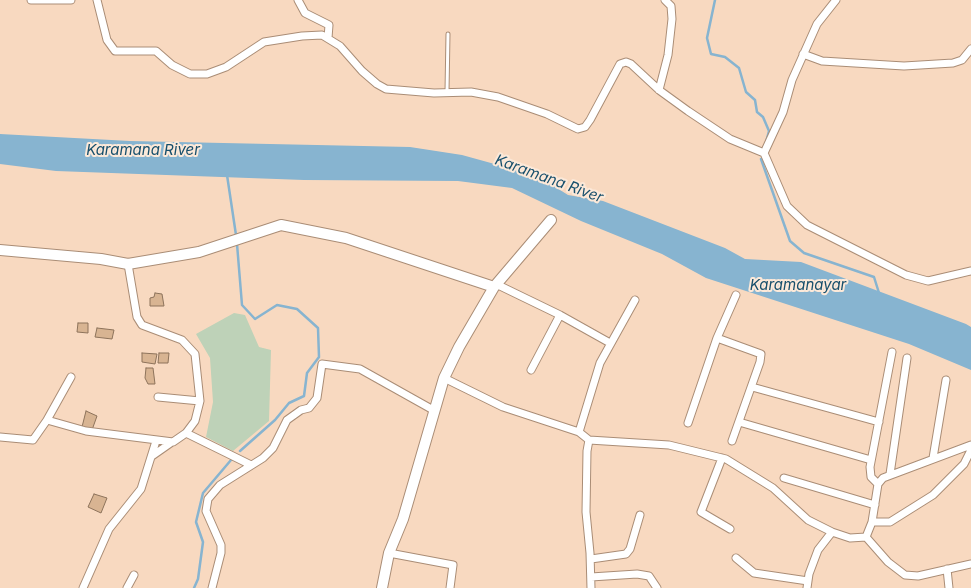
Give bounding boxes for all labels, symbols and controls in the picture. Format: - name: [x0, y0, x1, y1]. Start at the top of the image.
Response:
- water label: Karamana River: [86, 141, 200, 159]
- water label: Karamana River: [493, 151, 605, 207]
- water label: Karamanayar: [750, 276, 846, 294]

